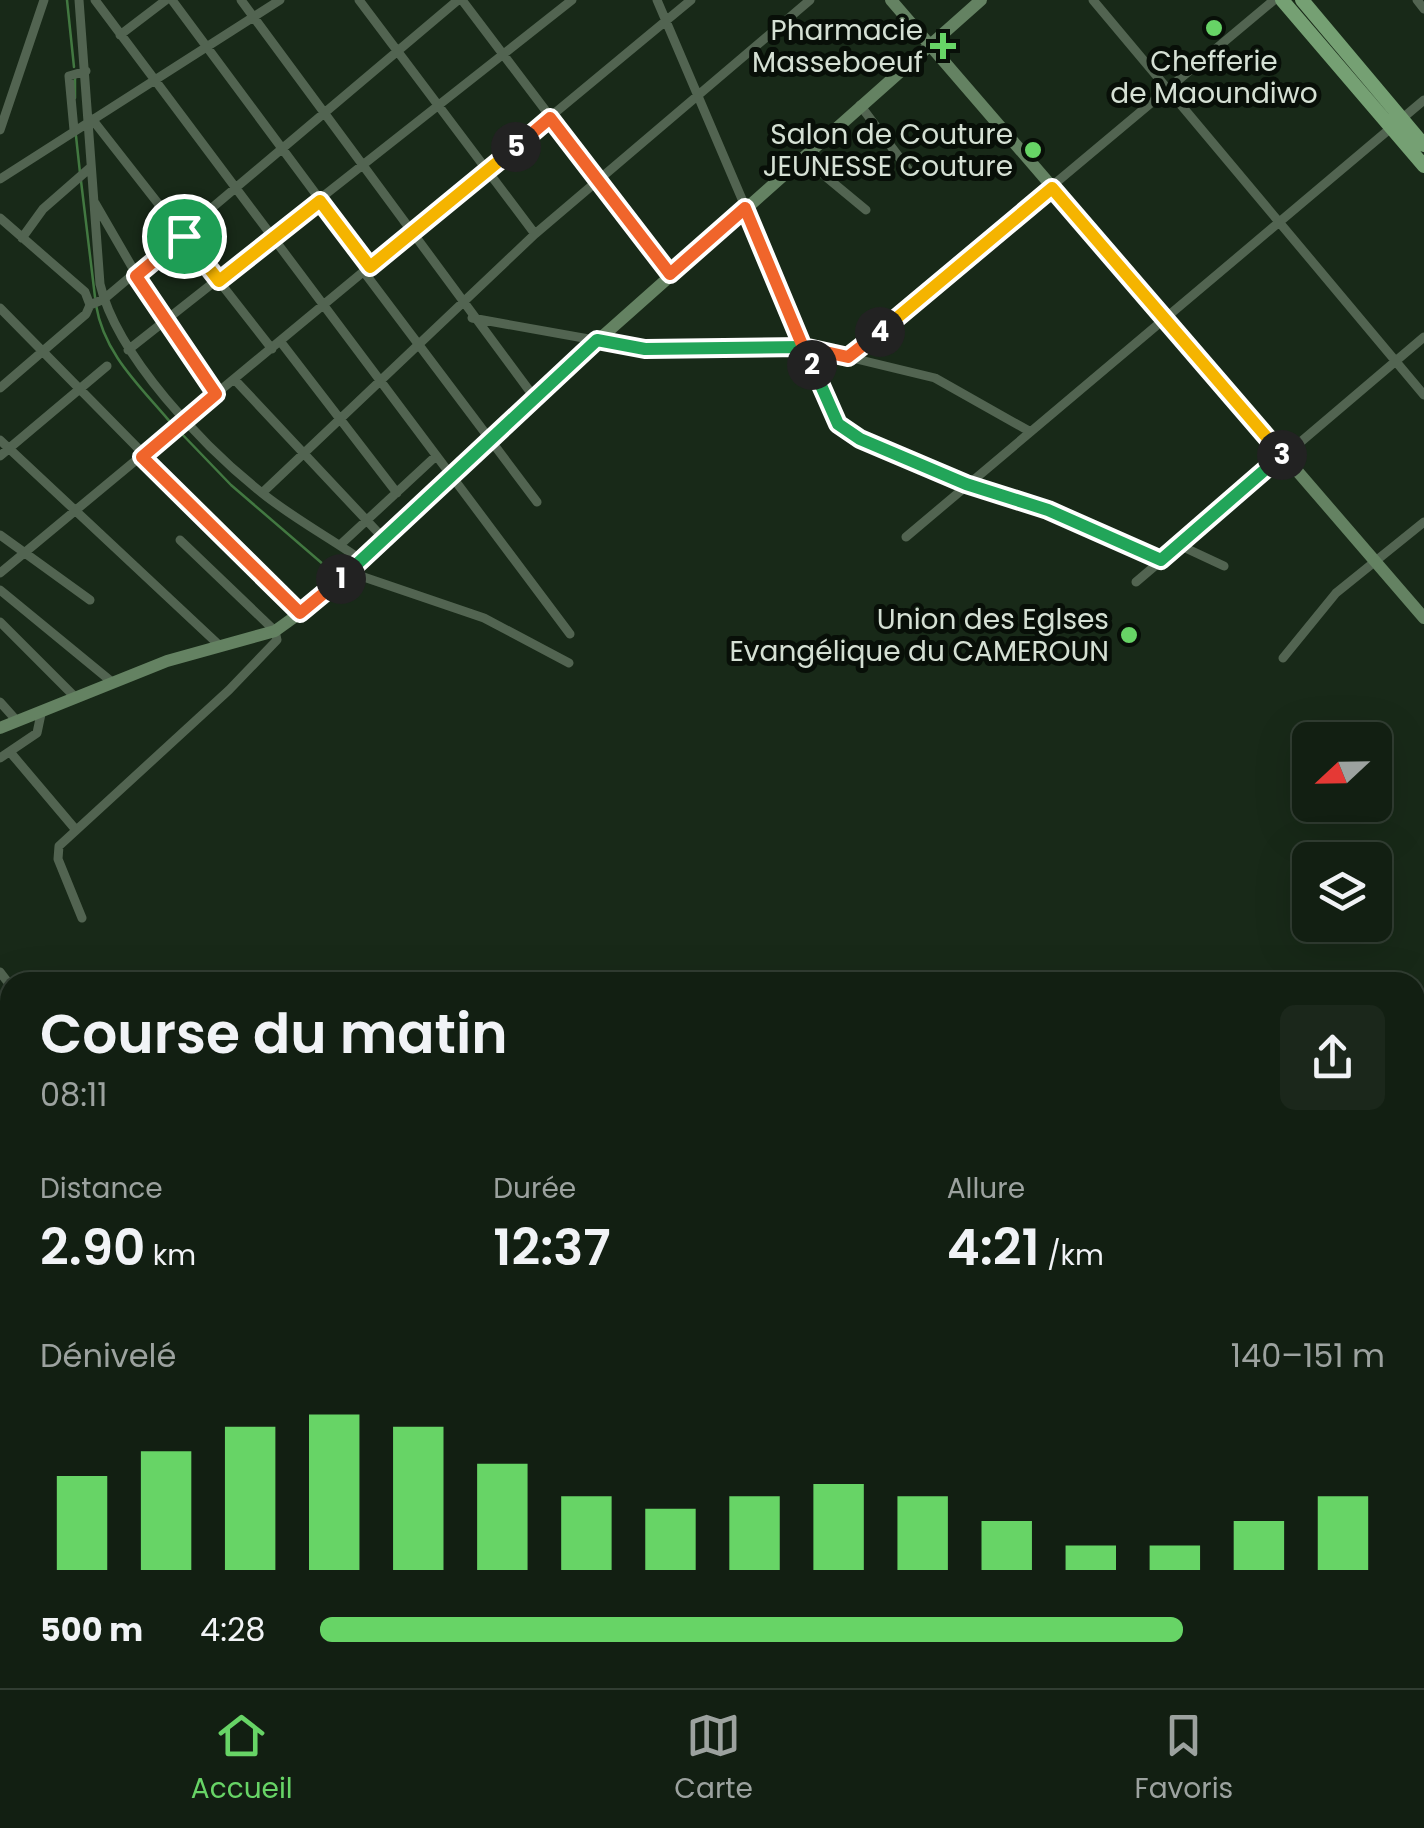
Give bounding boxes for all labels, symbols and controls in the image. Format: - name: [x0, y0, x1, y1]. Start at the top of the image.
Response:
- place label: Pharmacie Masseboeuf: [752, 11, 923, 82]
- marker: Chefferie de Maoundiwo: [1203, 17, 1225, 39]
- marker: Pharmacie Masseboeuf: [932, 35, 954, 57]
- place label: Chefferie de Maoundiwo: [1110, 42, 1318, 113]
- place label: Salon de Couture JEUNESSE Couture: [763, 115, 1013, 186]
- pin: 5: [491, 122, 541, 172]
- text: 5: [507, 127, 525, 166]
- marker: Salon de Couture JEUNESSE Couture: [1022, 139, 1044, 161]
- pin: [142, 194, 227, 279]
- icon: arrive: [157, 209, 212, 264]
- pin: 4: [855, 307, 905, 357]
- text: 4: [871, 312, 889, 351]
- pin: 2: [787, 340, 837, 390]
- text: 2: [804, 345, 820, 384]
- pin: 3: [1257, 430, 1307, 480]
- text: 3: [1274, 435, 1290, 474]
- pin: 1: [316, 554, 366, 604]
- text: 1: [336, 559, 346, 598]
- place label: Union des Eglses Evangélique du CAMEROUN: [729, 600, 1109, 671]
- marker: Union des Eglses Evangélique du CAMEROUN: [1118, 624, 1140, 646]
- north arrow: [1292, 722, 1392, 822]
- map controls: [1292, 722, 1392, 942]
- button: layers: [1292, 842, 1392, 942]
- text: Course du matin: [40, 995, 508, 1072]
- button: share: [1280, 1005, 1385, 1110]
- text: 08:11: [40, 1072, 108, 1117]
- text: Distance: [40, 1169, 163, 1208]
- text: Durée: [493, 1169, 576, 1208]
- text: Allure: [947, 1169, 1025, 1208]
- text: 2.90: [40, 1212, 145, 1283]
- text: 12:37: [493, 1212, 611, 1283]
- text: 4:21: [947, 1212, 1040, 1283]
- text: km: [145, 1236, 196, 1275]
- text: /km: [1040, 1236, 1104, 1275]
- text: Dénivelé: [40, 1333, 176, 1378]
- text: 140–151 m: [1231, 1333, 1385, 1378]
- text: 500 m: [40, 1607, 143, 1652]
- text: 4:28: [200, 1607, 266, 1652]
- tab: Accueil: [191, 1708, 293, 1810]
- tab: Carte: [674, 1708, 753, 1810]
- tab: Favoris: [1135, 1708, 1233, 1810]

